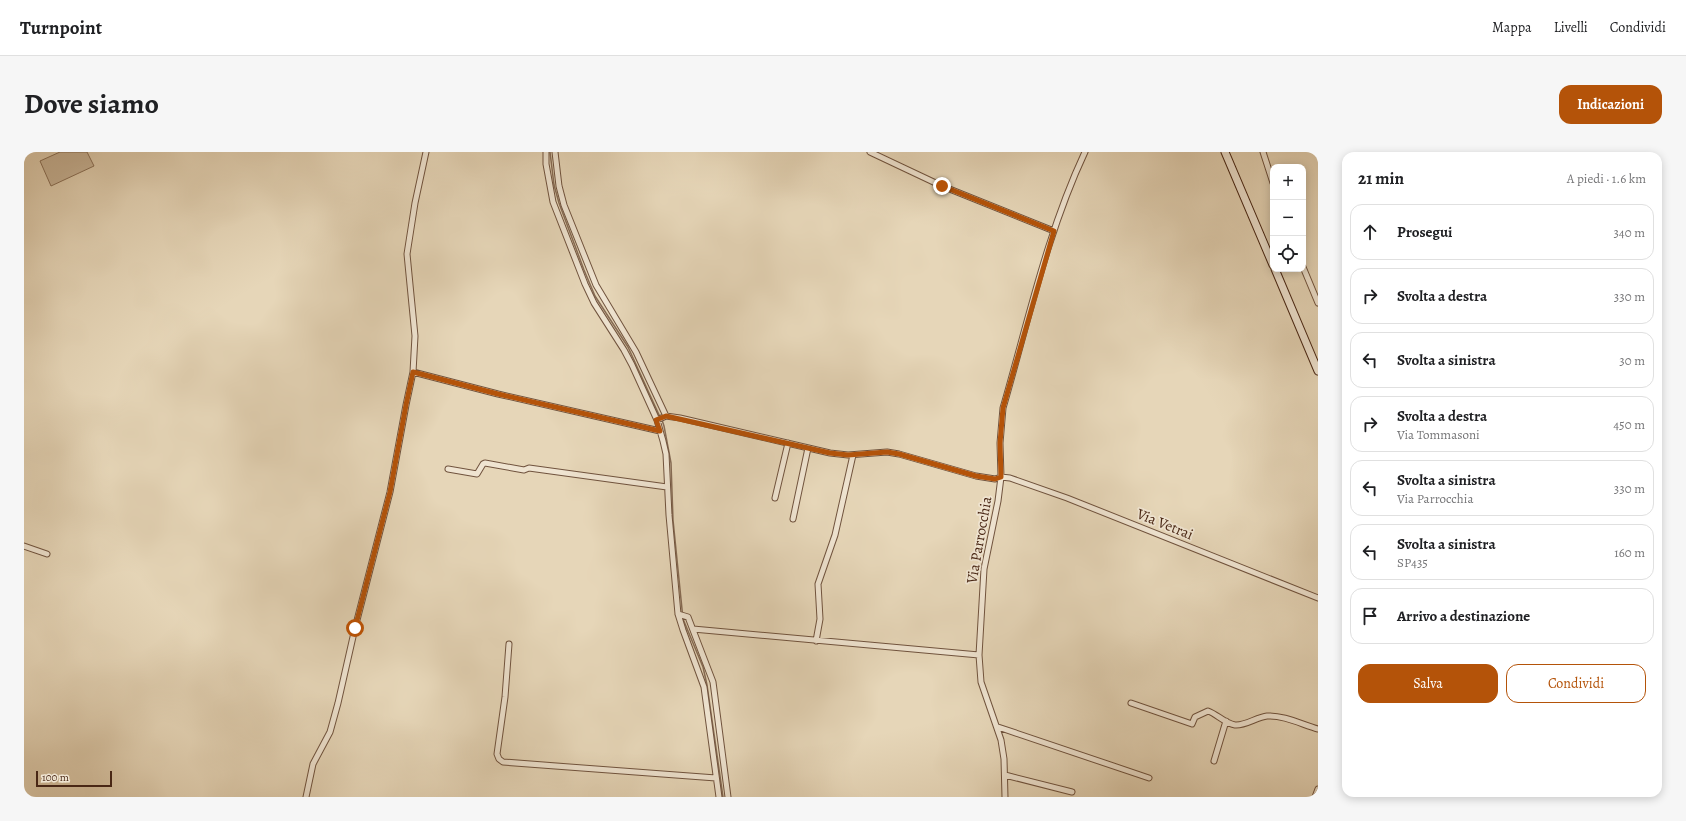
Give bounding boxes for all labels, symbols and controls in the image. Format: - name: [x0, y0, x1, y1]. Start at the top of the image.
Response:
- text: Turnpoint: [20, 15, 102, 41]
- text: Mappa: [1492, 18, 1532, 37]
- text: Livelli: [1554, 18, 1588, 37]
- text: Condividi: [1610, 18, 1666, 37]
- text: Dove siamo: [24, 85, 159, 123]
- button: Indicazioni: [1559, 85, 1662, 124]
- map controls: [1270, 164, 1306, 272]
- button: +: [1270, 164, 1306, 200]
- text: 21 min: [1358, 167, 1404, 190]
- text: A piedi · 1.6 km: [1567, 170, 1646, 187]
- route end: [933, 177, 951, 195]
- button: −: [1270, 200, 1306, 236]
- icon: ahead: [1359, 221, 1381, 243]
- text: Prosegui: [1397, 222, 1453, 242]
- text: 340 m: [1613, 224, 1645, 241]
- button: locate: [1270, 236, 1306, 272]
- icon: right: [1359, 285, 1381, 307]
- text: Svolta a destra: [1397, 286, 1487, 306]
- text: 330 m: [1614, 288, 1645, 305]
- icon: left: [1359, 349, 1381, 371]
- text: Svolta a sinistra: [1397, 350, 1496, 370]
- text: 30 m: [1619, 352, 1645, 369]
- text: Svolta a destra: [1397, 406, 1487, 426]
- icon: right: [1359, 413, 1381, 435]
- text: 450 m: [1613, 416, 1645, 433]
- text: Via Tommasoni: [1397, 426, 1480, 443]
- text: Svolta a sinistra: [1397, 470, 1496, 490]
- icon: left: [1359, 477, 1381, 499]
- text: 330 m: [1614, 480, 1645, 497]
- text: Via Parrocchia: [1397, 490, 1473, 507]
- street label: Via Parrocchia: [961, 495, 997, 586]
- street label: Via Vetrai: [1133, 503, 1196, 544]
- text: Svolta a sinistra: [1397, 534, 1496, 554]
- icon: left: [1359, 541, 1381, 563]
- text: 160 m: [1614, 544, 1645, 561]
- text: SP435: [1397, 554, 1428, 571]
- icon: arrive: [1359, 605, 1381, 627]
- text: Arrivo a destinazione: [1397, 606, 1530, 626]
- route start: [346, 619, 364, 637]
- button: Salva: [1358, 664, 1498, 703]
- button: Condividi: [1506, 664, 1646, 703]
- scale bar: [36, 769, 112, 788]
- text: 100 m: [42, 770, 69, 785]

